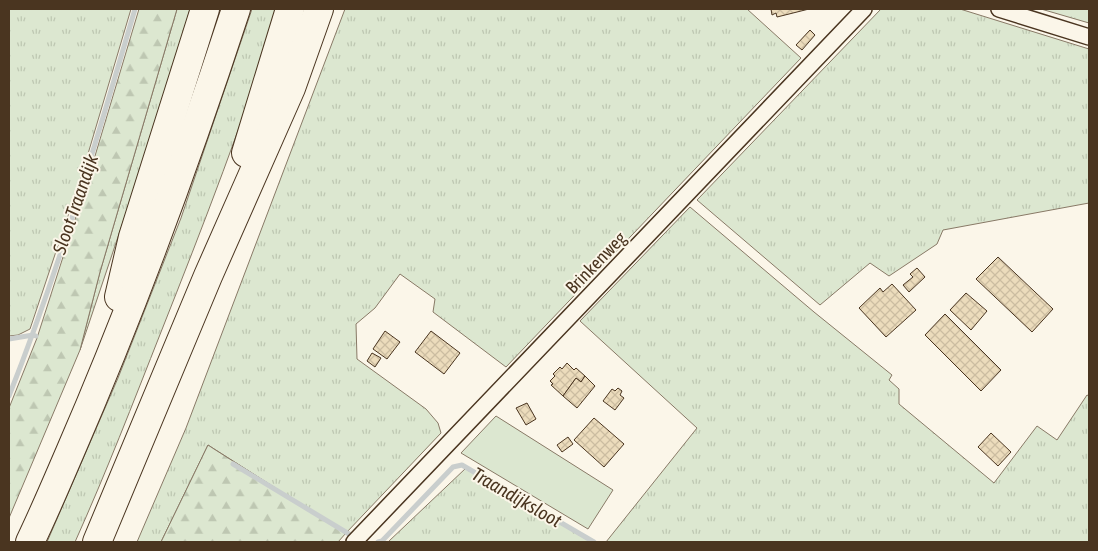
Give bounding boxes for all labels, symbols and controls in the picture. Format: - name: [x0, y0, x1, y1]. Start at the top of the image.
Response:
- water label: Sloot Traandijk: [47, 151, 103, 258]
- street label: Brinkenweg: [561, 227, 630, 298]
- water label: Traandijksloot: [468, 462, 566, 532]

